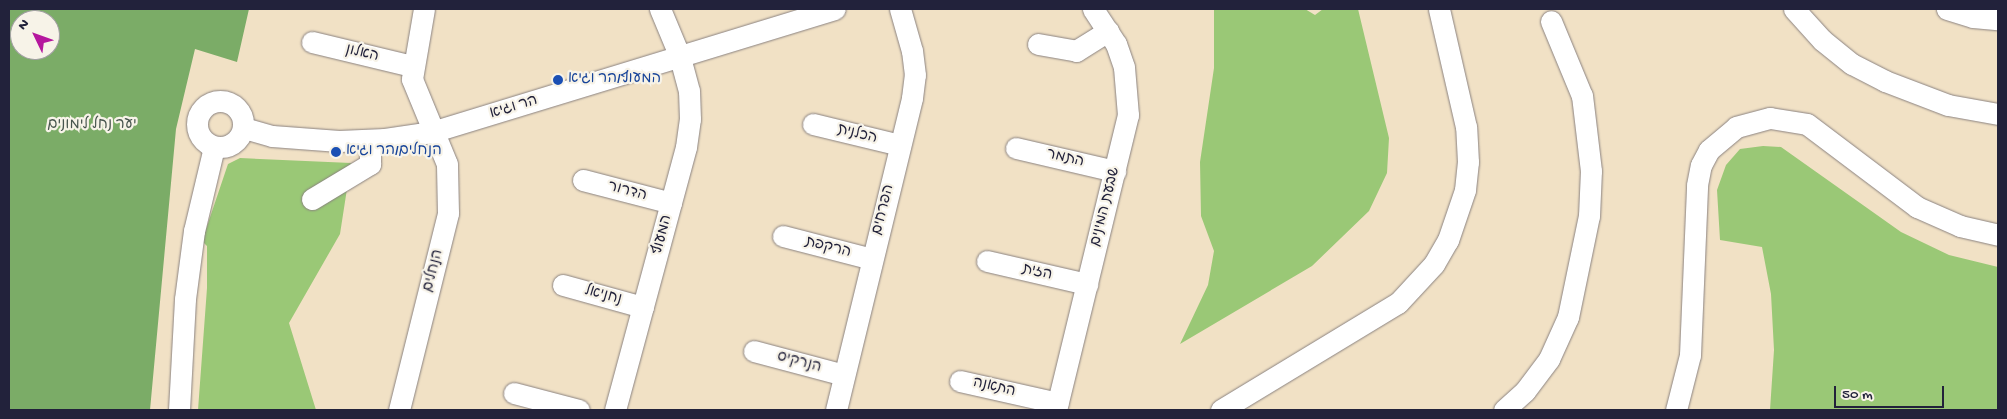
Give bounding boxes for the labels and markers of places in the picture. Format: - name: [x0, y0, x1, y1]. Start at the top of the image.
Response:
- place label: המעוף/הר וגיא: [568, 71, 661, 89]
- marker: המעוף/הר וגיא: [552, 74, 564, 86]
- place label: הנחלים/הר וגיא: [346, 143, 442, 161]
- marker: הנחלים/הר וגיא: [330, 146, 342, 158]

